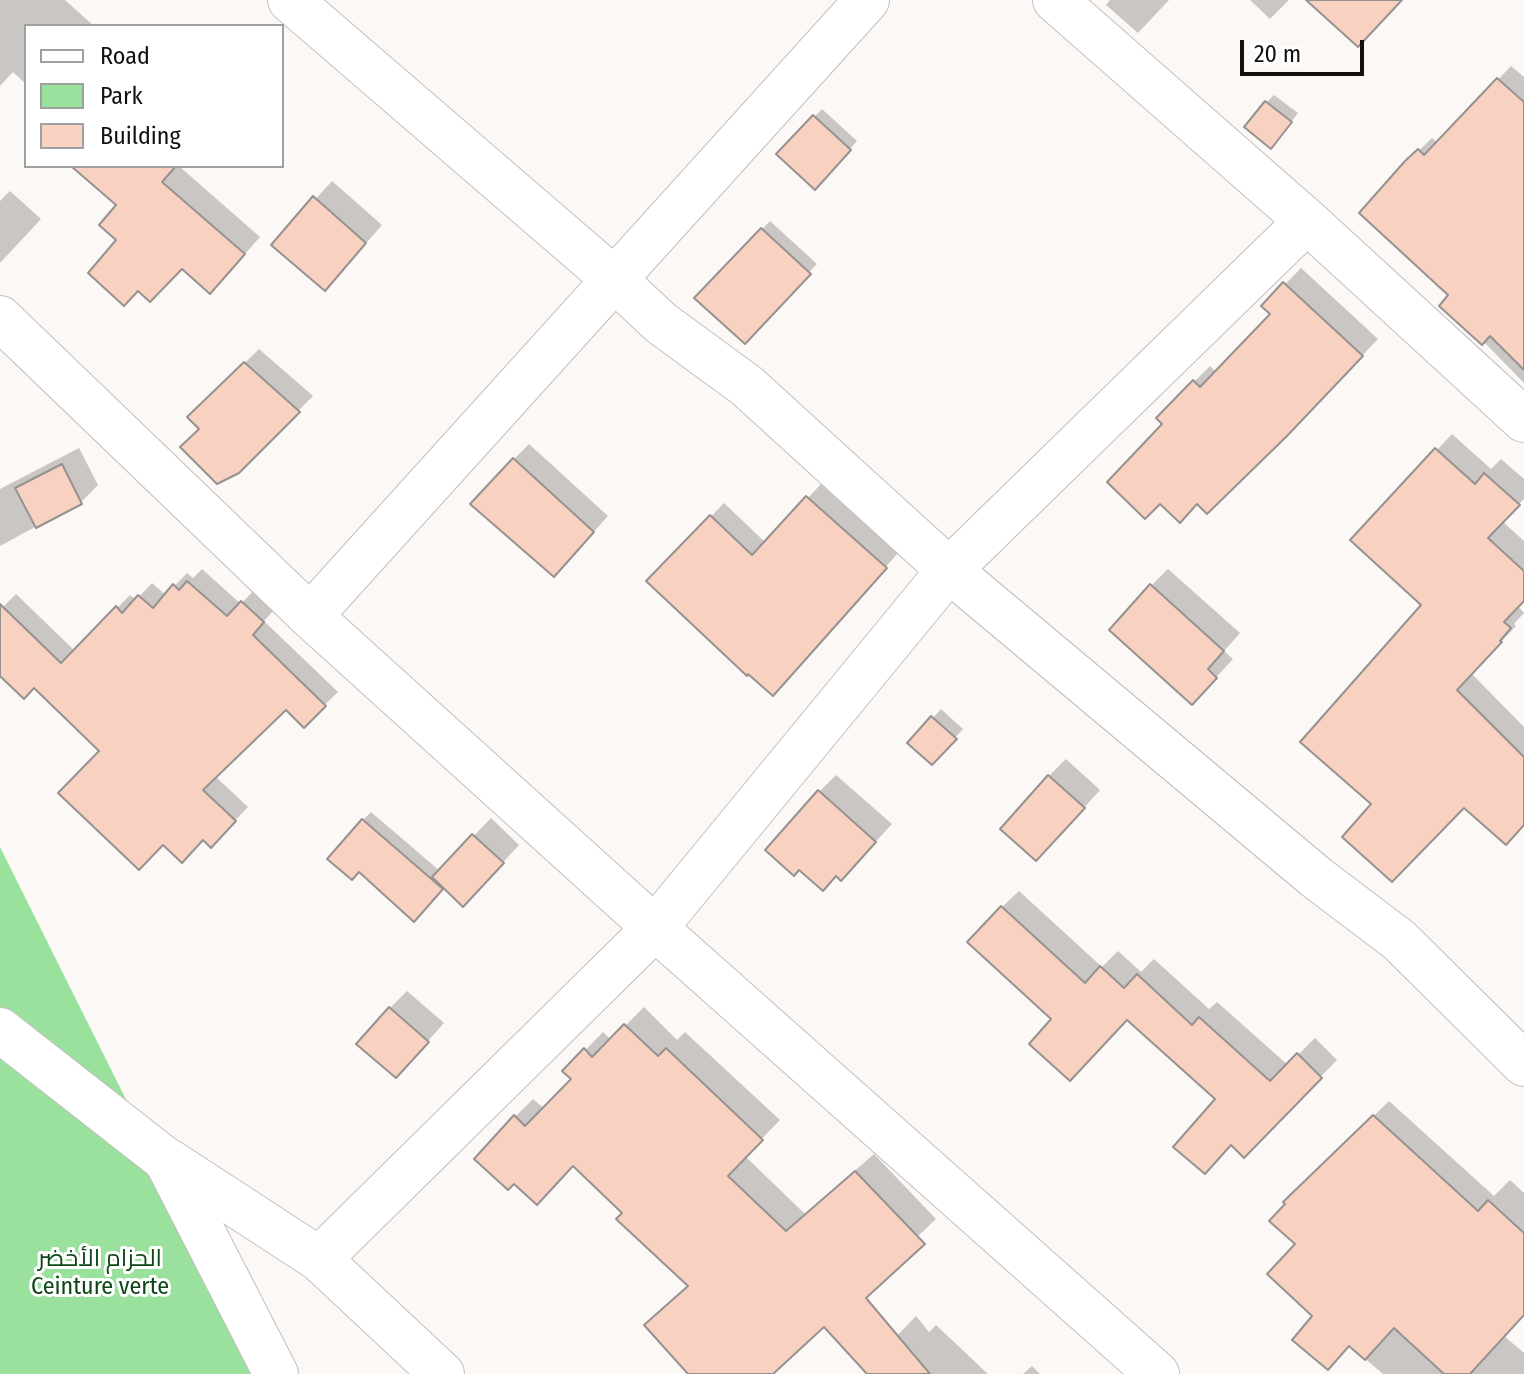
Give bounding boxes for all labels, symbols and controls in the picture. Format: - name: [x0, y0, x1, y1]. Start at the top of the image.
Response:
- legend: [24, 24, 284, 168]
- scale bar: [1244, 24, 1368, 74]
- text: 20 m: [1254, 40, 1301, 68]
- text: Road: [100, 42, 150, 70]
- text: Park: [100, 82, 143, 110]
- text: Building: [100, 122, 181, 150]
- park label: الحزام الأخضر Ceinture verte: [31, 1245, 169, 1301]

